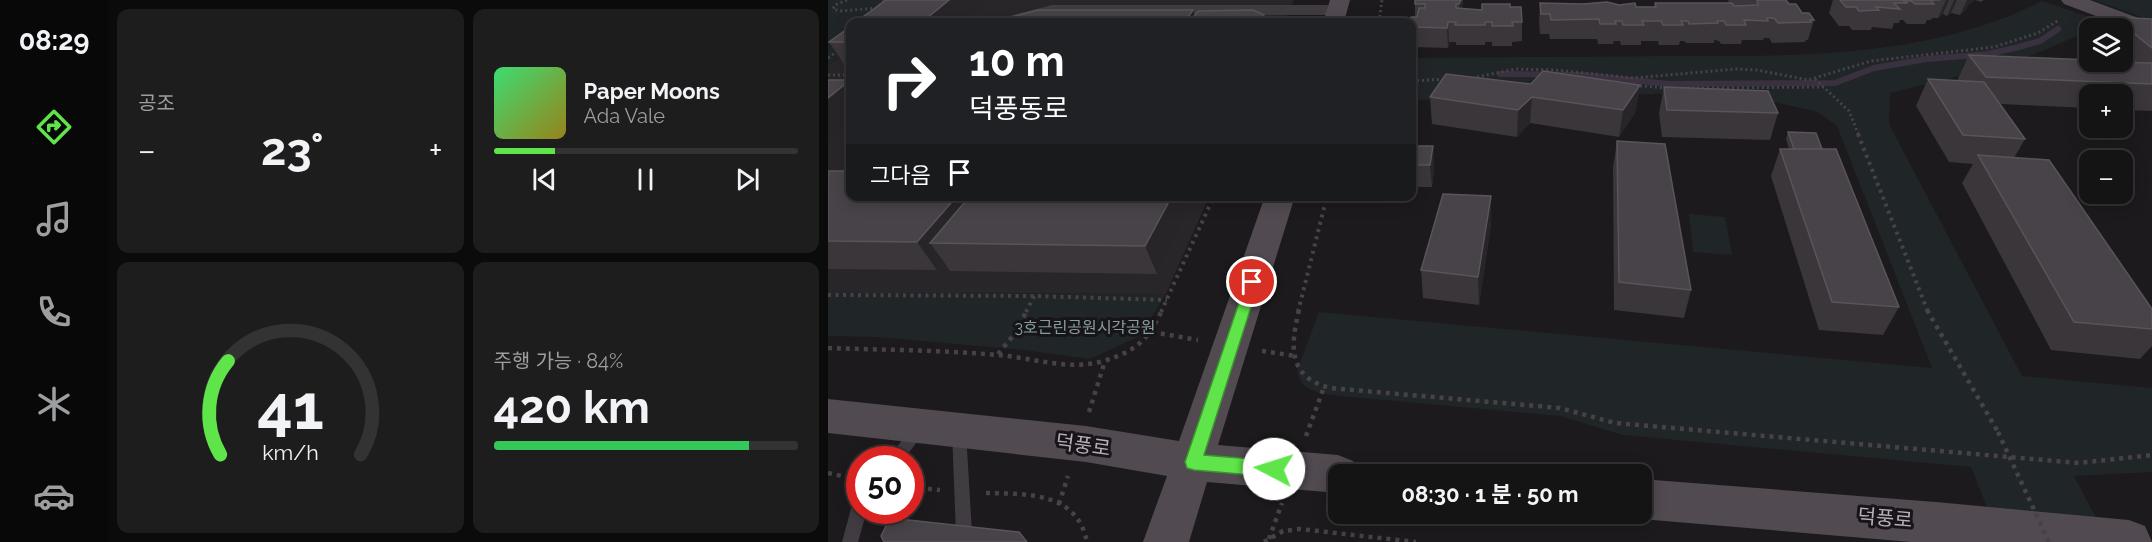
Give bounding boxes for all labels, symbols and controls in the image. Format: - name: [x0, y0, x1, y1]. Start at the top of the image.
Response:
- map controls: [2079, 18, 2133, 204]
- button: layers: [2079, 18, 2133, 72]
- text: 08:29: [19, 25, 89, 56]
- text: 10 m: [969, 37, 1065, 86]
- icon: right: [870, 42, 948, 120]
- text: Paper Moons: [584, 78, 720, 104]
- button: +: [2079, 84, 2133, 138]
- text: 공조: [138, 91, 175, 115]
- text: 덕풍동로: [969, 93, 1068, 124]
- text: Ada Vale: [584, 104, 665, 128]
- icon: directions: [33, 106, 75, 148]
- text: 23°: [261, 123, 324, 176]
- text: −: [138, 131, 156, 170]
- text: +: [429, 131, 443, 170]
- button: −: [2079, 150, 2133, 204]
- icon: arrive: [943, 156, 976, 189]
- text: 그다음: [870, 162, 931, 188]
- icon: previous: [528, 163, 561, 196]
- icon: pause: [629, 163, 662, 196]
- icon: next: [731, 163, 764, 196]
- icon: music: [33, 198, 75, 240]
- pin: [1226, 256, 1277, 307]
- icon: arrive: [1235, 265, 1268, 298]
- icon: phone: [33, 291, 75, 333]
- park label: 3호근린공원시각공원: [1014, 318, 1156, 337]
- text: 주행 가능 · 84%: [494, 349, 623, 373]
- text: 41: [257, 370, 323, 444]
- text: 420 km: [494, 381, 650, 434]
- icon: climate: [33, 383, 75, 425]
- street label: 덕풍로: [1054, 429, 1112, 461]
- position arrow: [1242, 437, 1306, 501]
- text: km/h: [262, 440, 319, 465]
- speed limit sign: 50: [846, 446, 924, 524]
- icon: car: [33, 475, 75, 517]
- text: 08:30 · 1 분 · 50 m: [1402, 481, 1578, 507]
- street label: 덕풍로: [1856, 504, 1914, 532]

